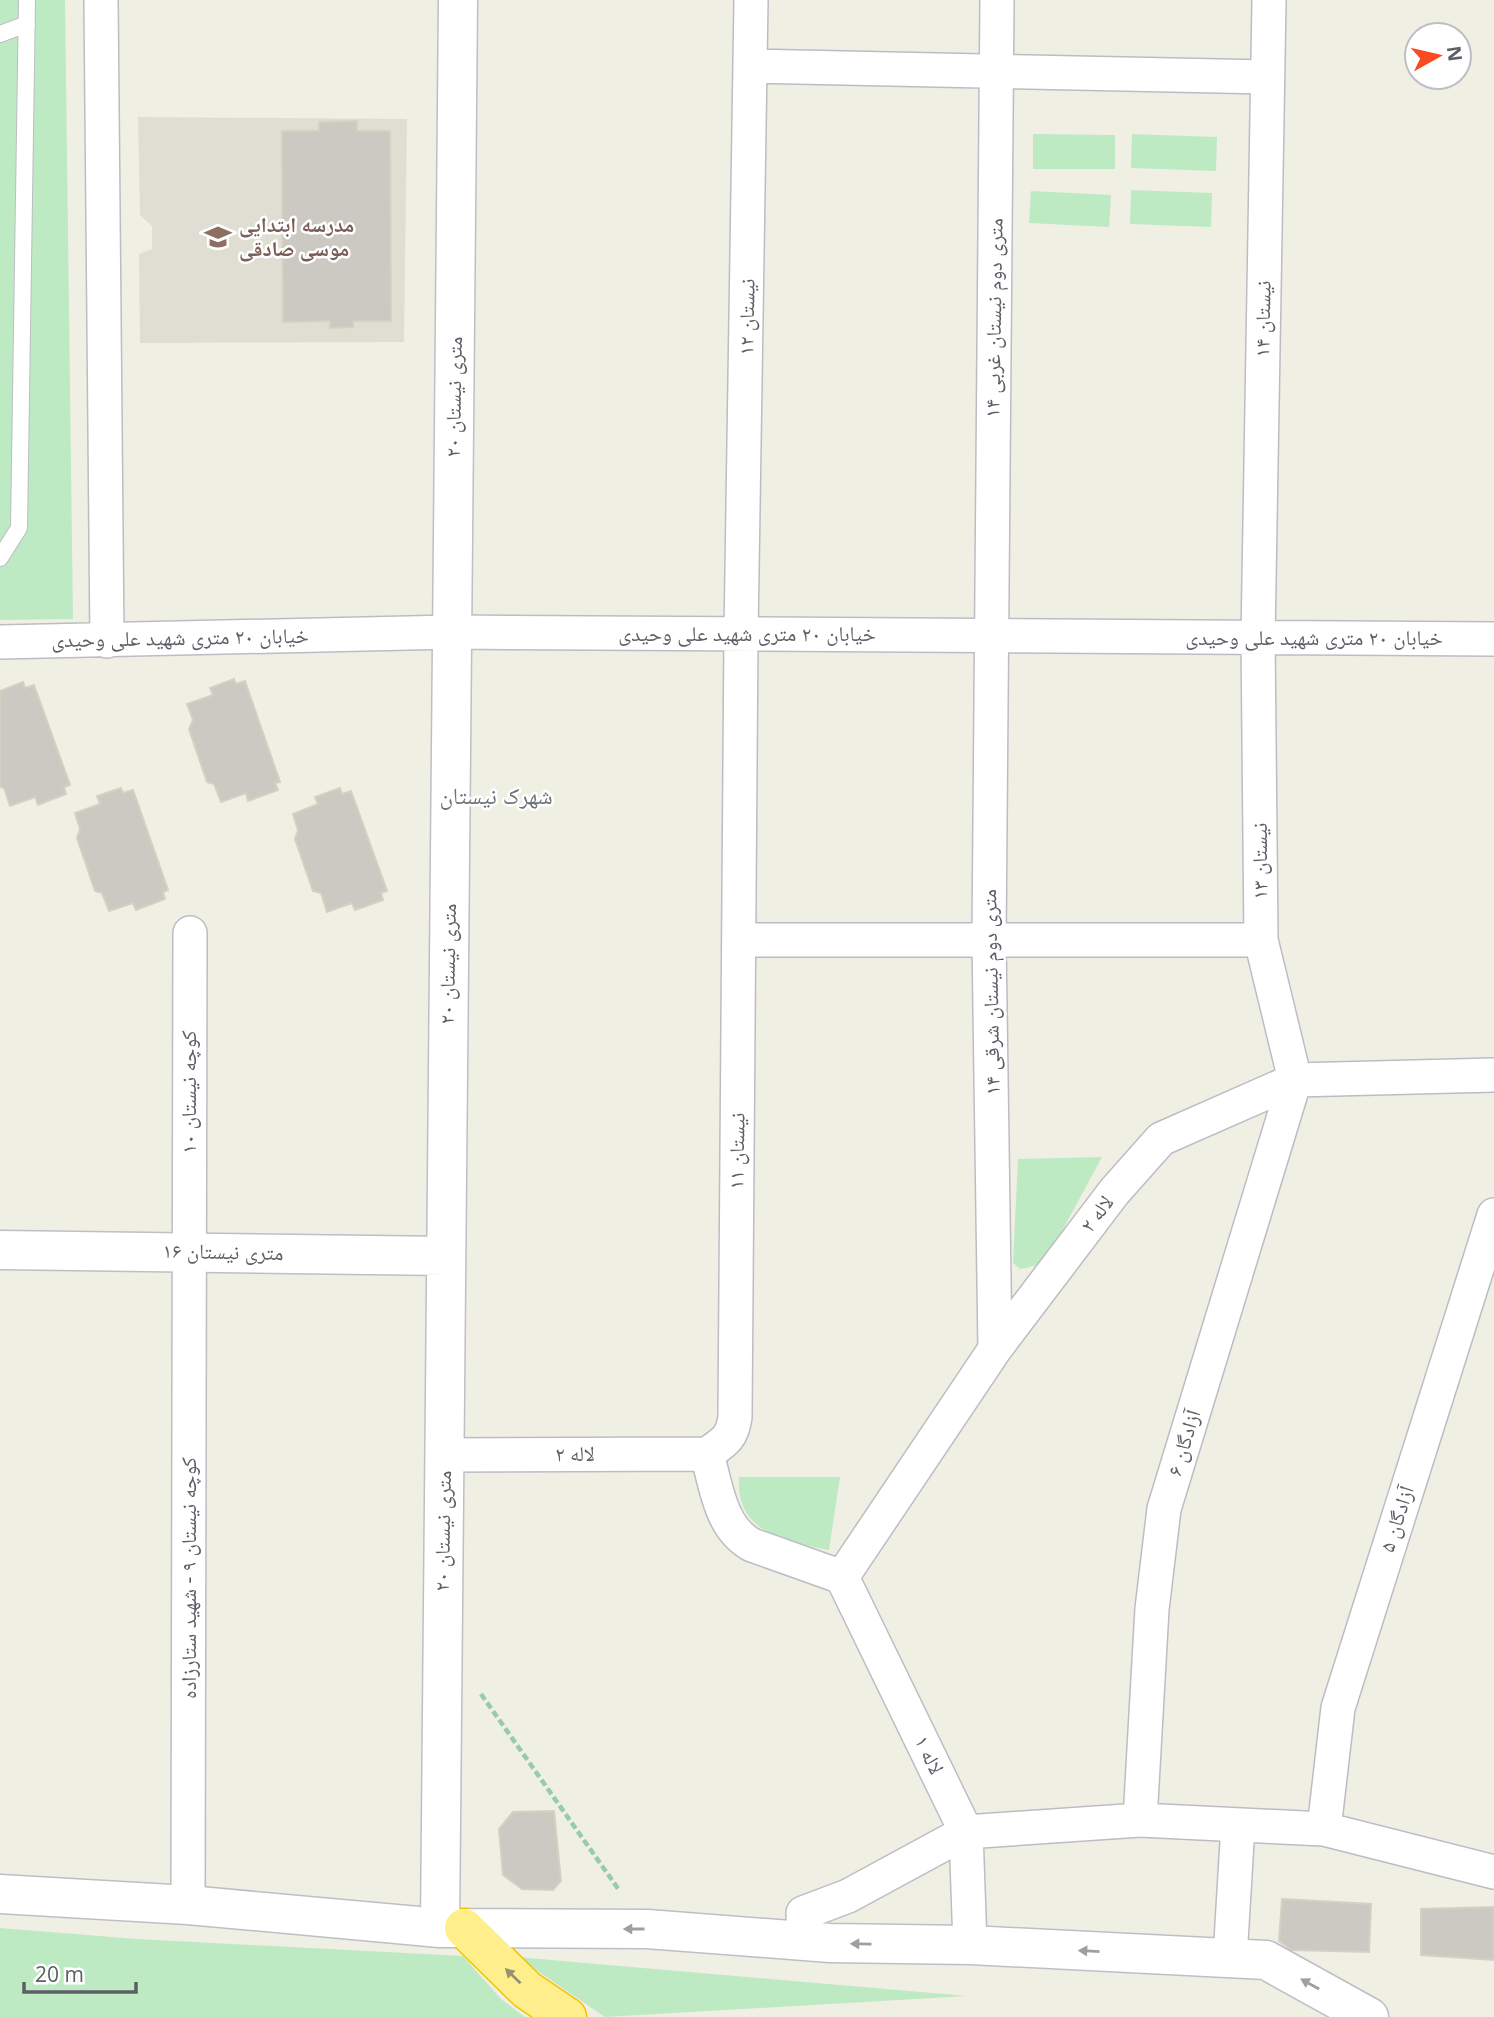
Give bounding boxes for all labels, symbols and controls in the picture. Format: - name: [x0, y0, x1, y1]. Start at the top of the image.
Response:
- north arrow: [1403, 21, 1473, 91]
- text: N: [1441, 44, 1469, 63]
- place label: مدرسه ابتدایی موسی صادقی: [239, 210, 354, 262]
- street label: ۱۴ متری دوم نیستان غربی: [977, 218, 1010, 418]
- school or university icon: مدرسه ابتدایی موسی صادقی: [203, 222, 233, 252]
- street label: نیستان ۱۲: [731, 278, 761, 356]
- street label: نیستان ۱۴: [1247, 280, 1277, 358]
- street label: ۲۰ متری نیستان: [438, 336, 468, 458]
- street label: خیابان ۲۰ متری شهید علی وحیدی: [618, 619, 876, 647]
- street label: خیابان ۲۰ متری شهید علی وحیدی: [51, 621, 309, 653]
- street label: خیابان ۲۰ متری شهید علی وحیدی: [1185, 623, 1443, 651]
- district label: شهرک نیستان: [439, 779, 553, 811]
- street label: نیستان ۱۳: [1245, 823, 1273, 899]
- street label: ۱۴ متری دوم نیستان شرقی: [974, 889, 1007, 1095]
- street label: ۲۰ متری نیستان: [432, 903, 462, 1025]
- street label: کوچه نیستان ۱۰: [174, 1030, 202, 1154]
- street label: نیستان ۱۱: [721, 1112, 751, 1190]
- street label: لاله ۲: [1073, 1189, 1119, 1238]
- street label: ۱۶ متری نیستان: [162, 1236, 284, 1266]
- street label: آزادگان ۶: [1160, 1405, 1207, 1479]
- street label: لاله ۲: [555, 1439, 595, 1467]
- street label: کوچه نیستان ۹ - شهید ستارزاده: [174, 1457, 202, 1699]
- street label: ۲۰ متری نیستان: [427, 1470, 457, 1592]
- street label: آزادگان ۵: [1372, 1481, 1420, 1555]
- street label: لاله ۱: [909, 1731, 951, 1779]
- one-way arrow: [623, 1923, 645, 1935]
- one-way arrow: [850, 1938, 872, 1950]
- one-way arrow: [1077, 1945, 1099, 1956]
- scale bar: [24, 1951, 136, 1995]
- text: 20 m: [35, 1960, 84, 1988]
- one-way arrow: [504, 1968, 521, 1985]
- one-way arrow: [1300, 1978, 1319, 1990]

